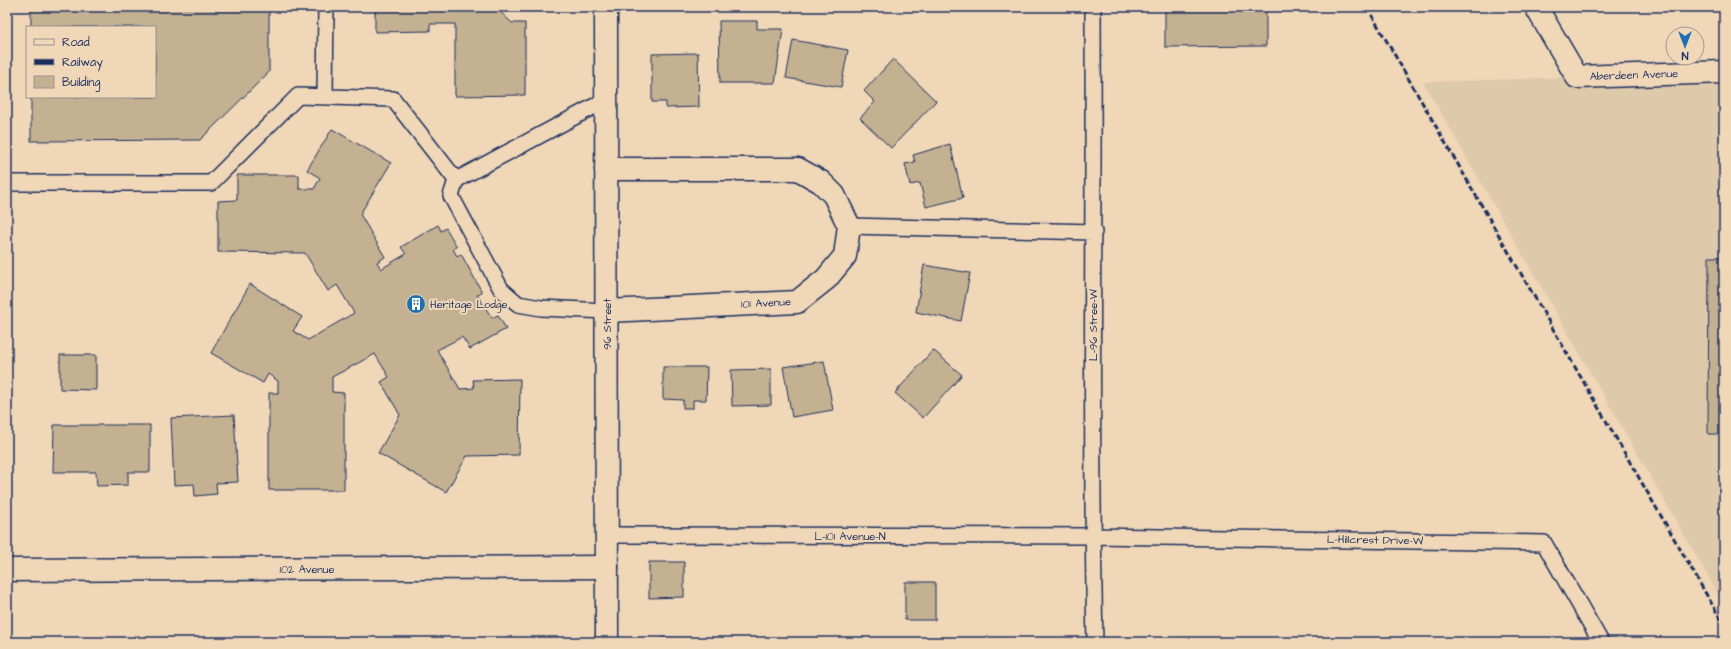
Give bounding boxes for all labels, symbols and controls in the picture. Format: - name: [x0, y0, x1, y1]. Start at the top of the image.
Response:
- legend: [26, 26, 156, 98]
- north arrow: [1665, 26, 1705, 66]
- text: Road: [62, 34, 90, 51]
- text: N: [1681, 48, 1688, 63]
- text: Railway: [62, 54, 103, 72]
- street label: Aberdeen Avenue: [1590, 66, 1678, 84]
- text: Building: [62, 74, 100, 92]
- street label: L-96 Stree-W: [1086, 288, 1101, 361]
- building icon: Heritage Lodge: [405, 293, 427, 315]
- street label: 101 Avenue: [741, 294, 791, 312]
- place label: Heritage Lodge: [430, 297, 508, 313]
- street label: 96 Street: [600, 298, 615, 350]
- street label: L-101 Avenue-N: [814, 529, 886, 544]
- street label: L-Hillcrest Drive-W: [1327, 532, 1424, 548]
- street label: 102 Avenue: [280, 562, 334, 577]

